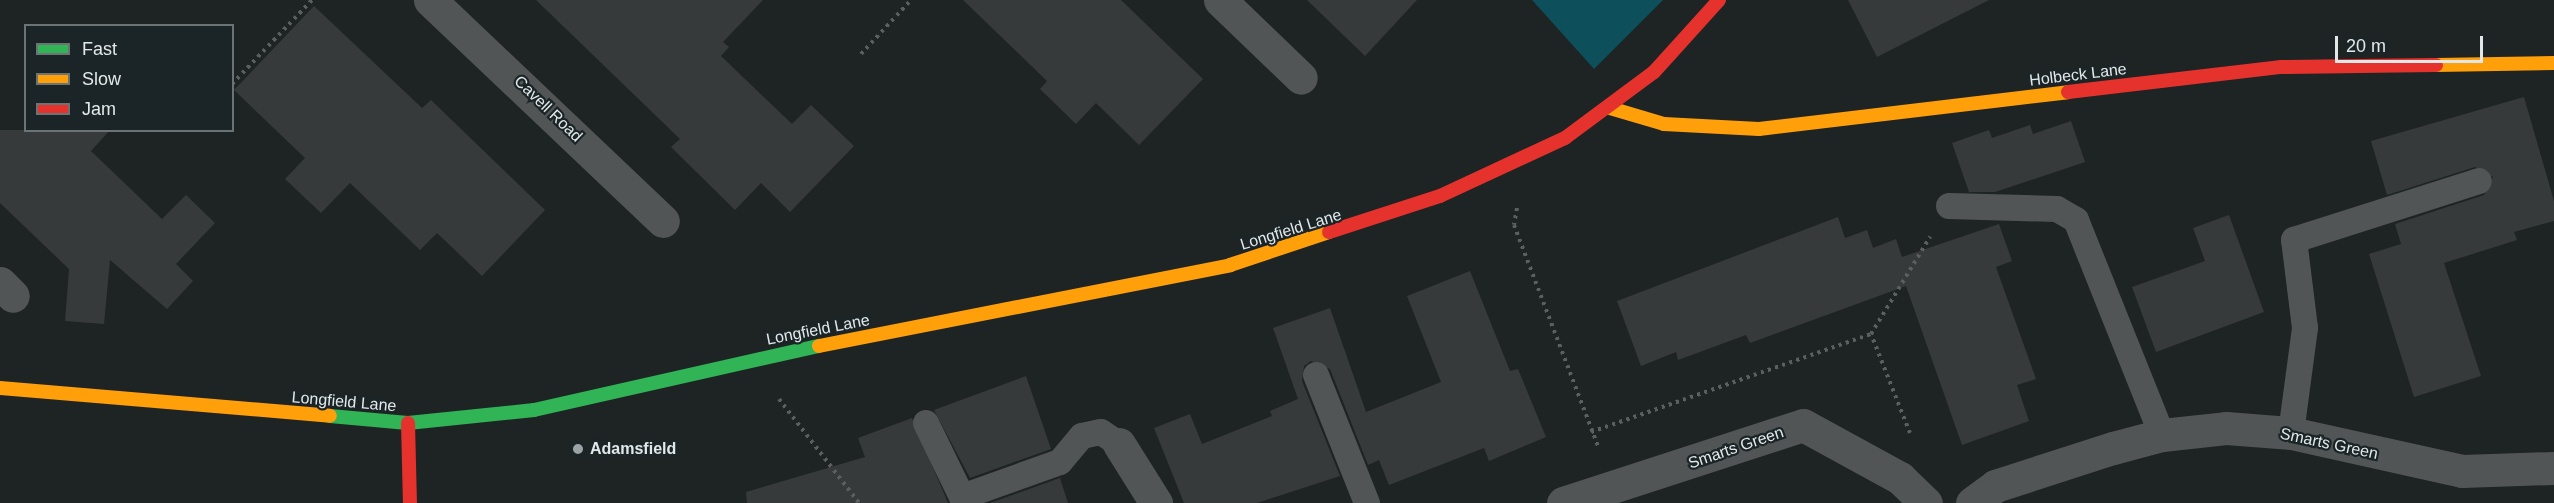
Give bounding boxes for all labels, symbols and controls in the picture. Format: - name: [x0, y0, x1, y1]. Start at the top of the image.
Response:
- legend: [24, 24, 234, 132]
- scale bar: [2338, 24, 2486, 62]
- text: 20 m: [2346, 36, 2386, 56]
- text: Fast: [82, 39, 117, 59]
- street label: Holbeck Lane: [2028, 60, 2128, 90]
- text: Slow: [82, 69, 121, 89]
- street label: Cavell Road: [510, 72, 586, 146]
- text: Jam: [82, 99, 116, 119]
- street label: Longfield Lane: [1238, 205, 1344, 255]
- street label: Longfield Lane: [765, 311, 871, 349]
- street label: Longfield Lane: [291, 388, 397, 416]
- street label: Smarts Green: [1686, 423, 1786, 473]
- street label: Smarts Green: [2278, 424, 2380, 464]
- place label: Adamsfield: [590, 439, 676, 459]
- marker: Adamsfield: [571, 442, 585, 456]

